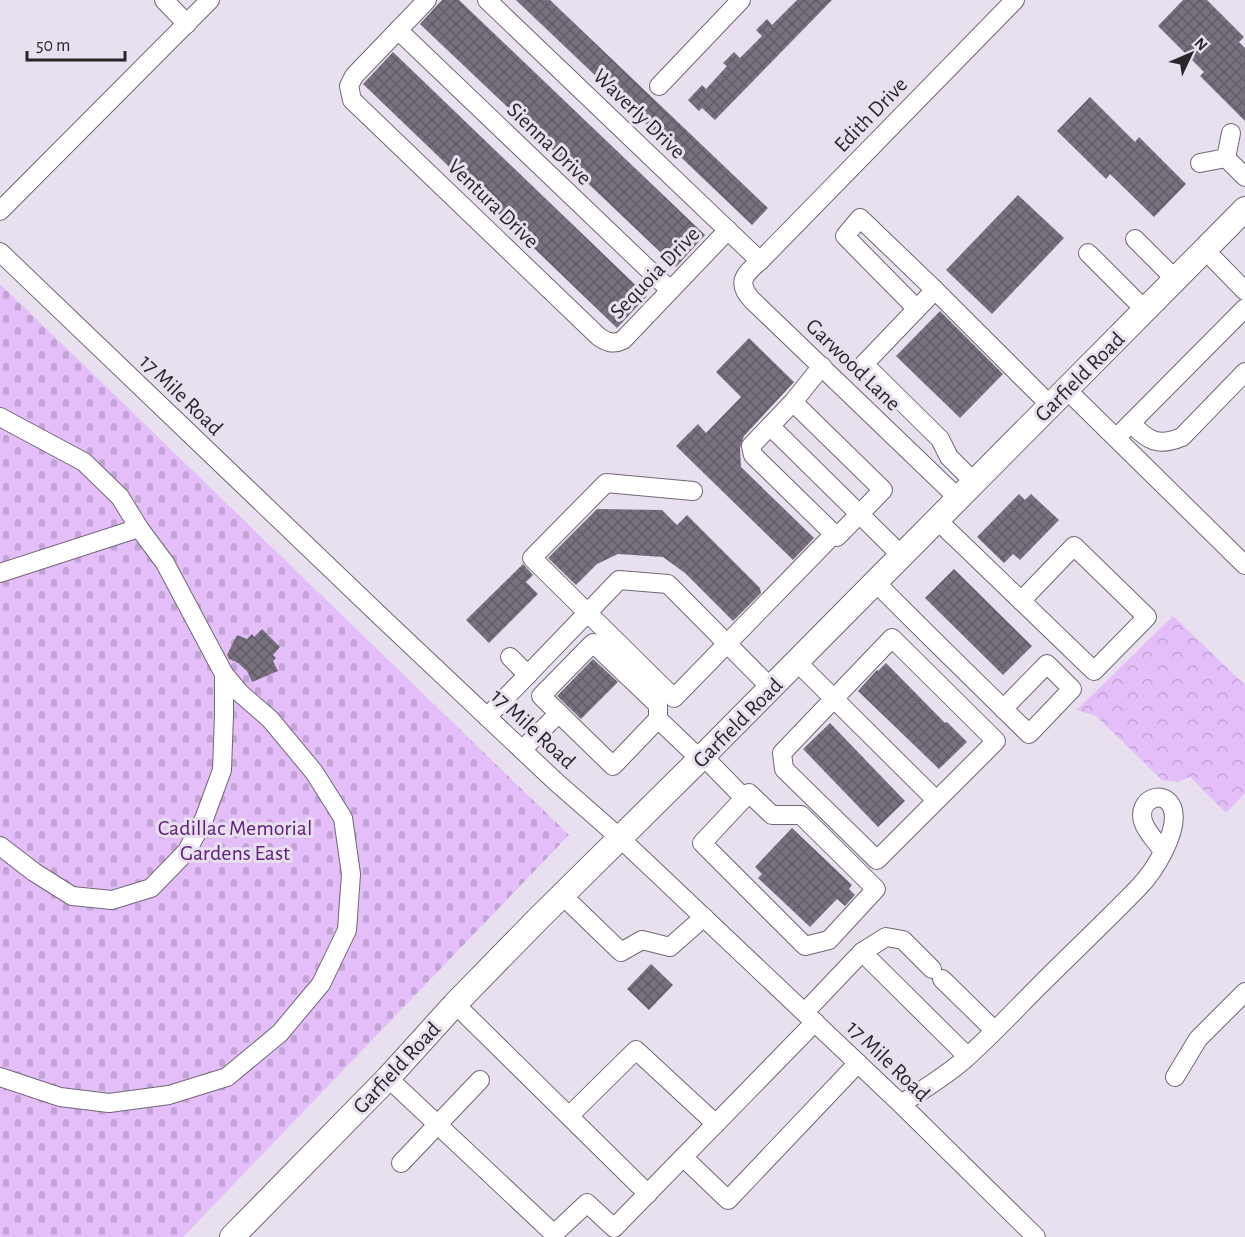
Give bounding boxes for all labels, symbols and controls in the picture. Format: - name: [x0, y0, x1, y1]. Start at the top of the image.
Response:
- scale bar: [27, 24, 124, 62]
- north arrow: [1161, 24, 1221, 84]
- text: N: [1191, 35, 1211, 54]
- text: 50 m: [36, 37, 70, 55]
- street label: Waverly Drive: [589, 65, 690, 163]
- street label: Edith Drive: [830, 73, 911, 156]
- street label: Sienna Drive: [503, 98, 596, 189]
- street label: Ventura Drive: [443, 155, 543, 252]
- street label: Sequoia Drive: [606, 223, 704, 323]
- street label: Garwood Lane: [802, 314, 905, 415]
- street label: Garfield Road: [1031, 328, 1129, 426]
- street label: 17 Mile Road: [136, 350, 227, 439]
- street label: Garfield Road: [689, 674, 787, 772]
- street label: 17 Mile Road: [487, 685, 580, 773]
- park label: Cadillac Memorial Gardens East: [158, 817, 312, 864]
- street label: 17 Mile Road: [843, 1016, 934, 1105]
- street label: Garfield Road: [349, 1018, 445, 1118]

